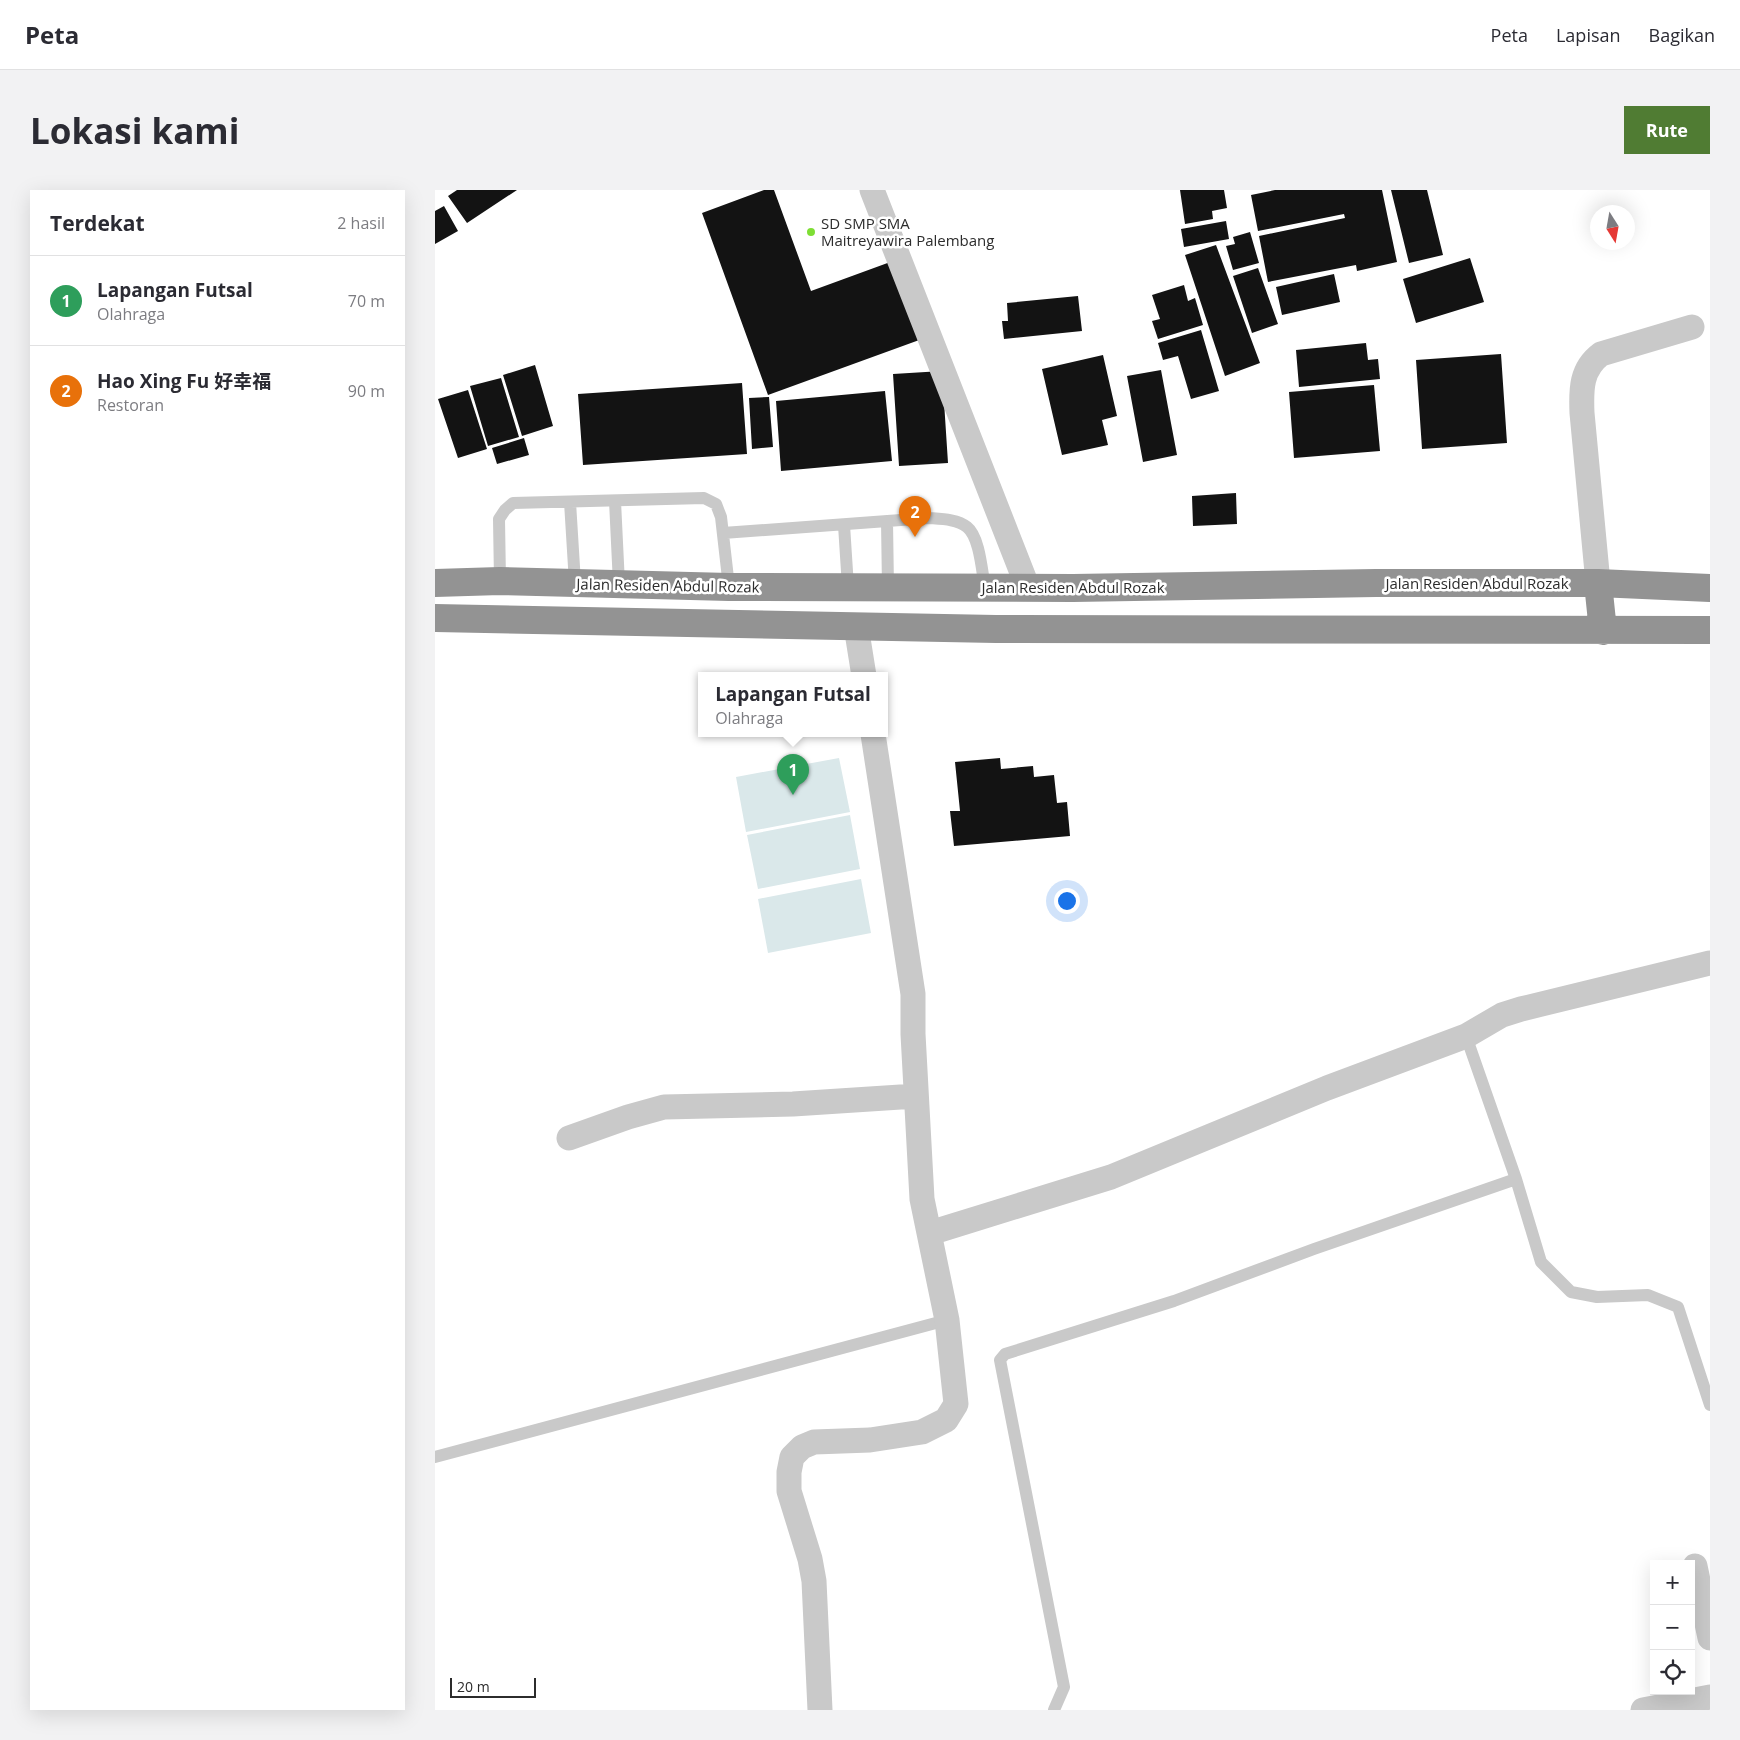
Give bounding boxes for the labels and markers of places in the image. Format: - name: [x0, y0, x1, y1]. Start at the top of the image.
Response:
- place label: SD SMP SMA Maitreyawira Palembang: [821, 213, 994, 250]
- marker: SD SMP SMA Maitreyawira Palembang: [805, 226, 817, 238]
- pin: 2: [899, 496, 931, 537]
- pin: 1: [777, 754, 809, 795]

